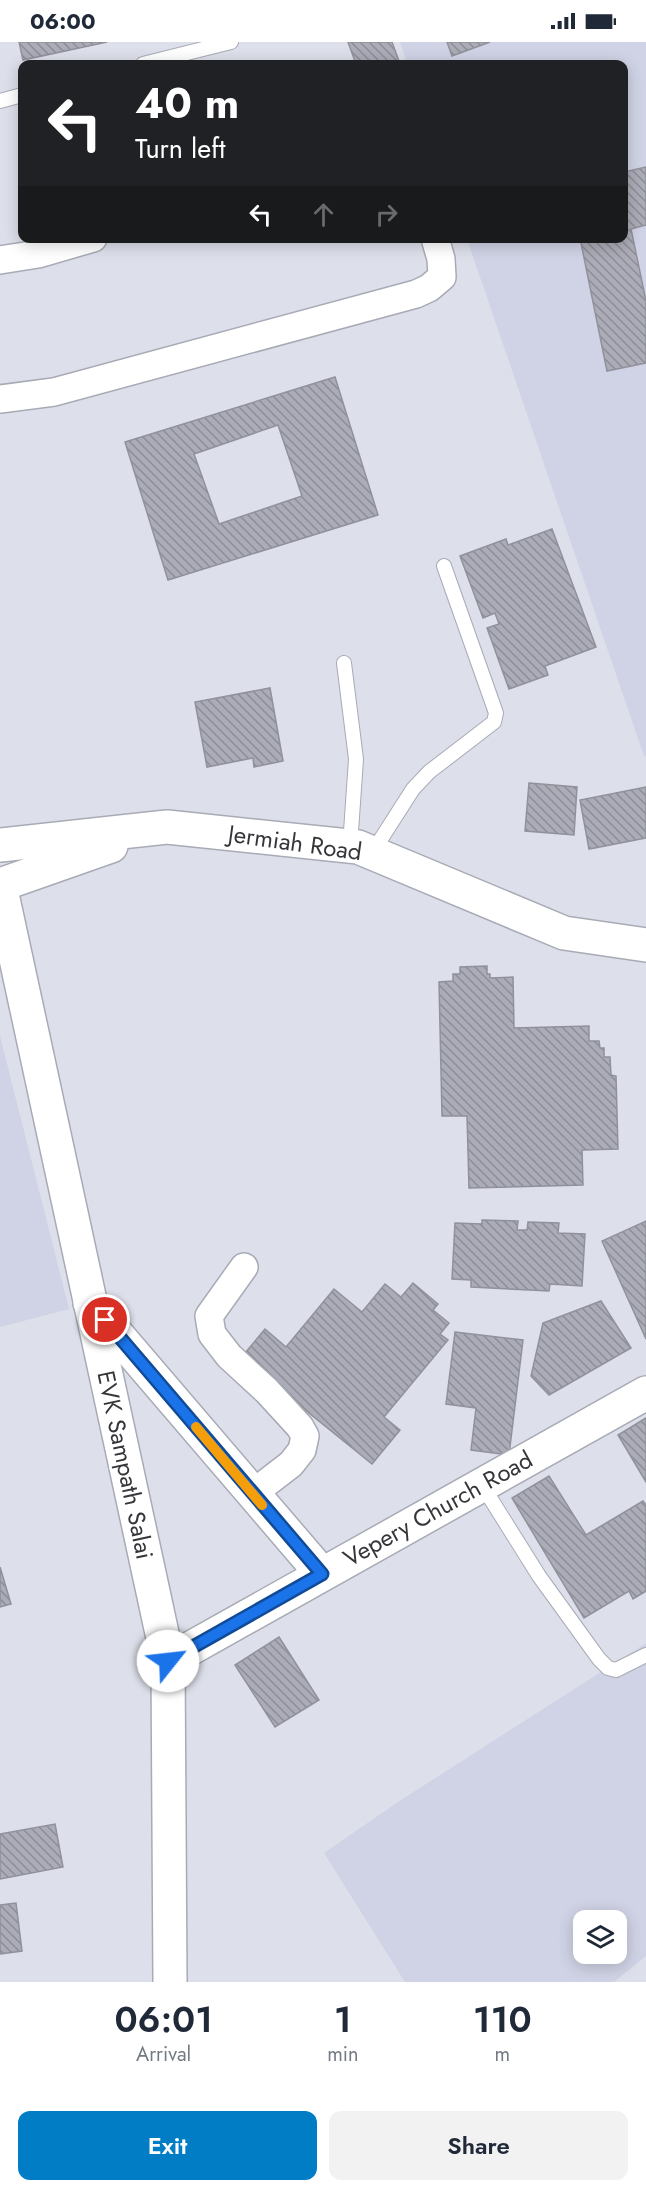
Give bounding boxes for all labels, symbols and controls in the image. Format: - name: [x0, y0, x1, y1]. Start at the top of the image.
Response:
- text: 06:00: [30, 5, 96, 37]
- text: 40 m: [135, 73, 239, 134]
- icon: left: [36, 84, 114, 162]
- text: Turn left: [135, 129, 225, 168]
- icon: left: [244, 198, 277, 231]
- icon: ahead: [307, 198, 340, 231]
- icon: right: [370, 198, 403, 231]
- street label: Jermiah Road: [223, 815, 364, 869]
- pin: [79, 1294, 130, 1345]
- icon: arrive: [88, 1303, 121, 1336]
- street label: EVK Sampath Salai: [88, 1367, 163, 1562]
- street label: Vepery Church Road: [337, 1442, 539, 1575]
- position arrow: [136, 1629, 200, 1693]
- map controls: [573, 1910, 627, 1964]
- button: layers: [573, 1910, 627, 1964]
- text: 06:01: [114, 1993, 213, 2045]
- text: 1: [334, 1993, 352, 2045]
- text: 110: [473, 1993, 532, 2045]
- text: Arrival: [136, 2040, 191, 2069]
- text: min: [327, 2040, 359, 2069]
- text: m: [494, 2040, 510, 2069]
- button: Exit: [18, 2111, 317, 2180]
- button: Share: [329, 2111, 628, 2180]

